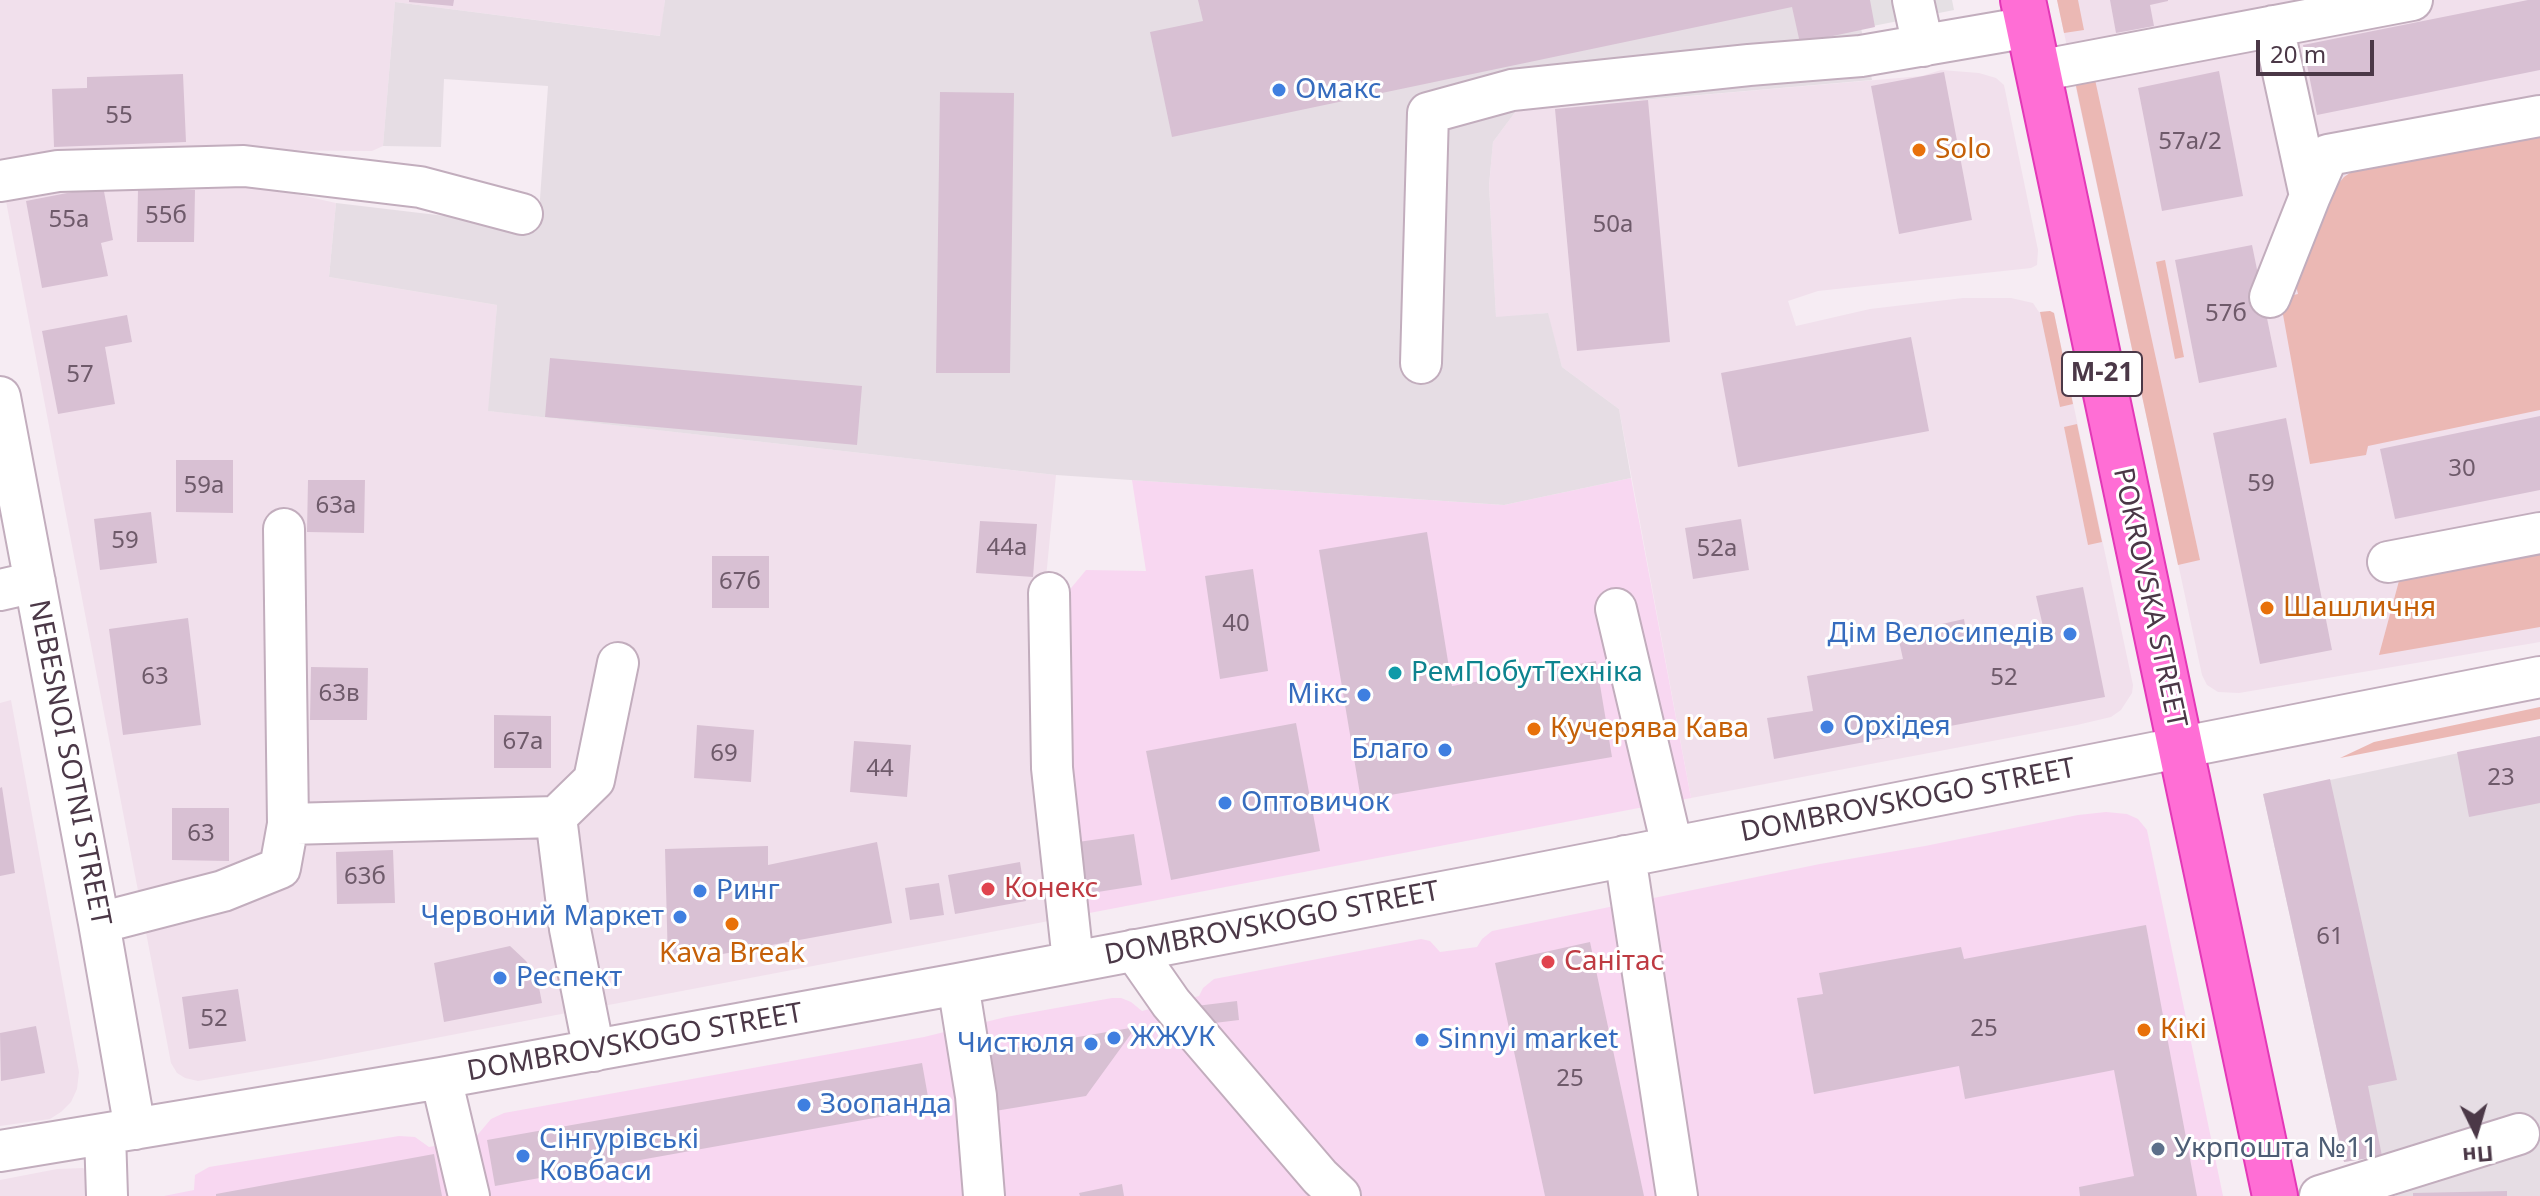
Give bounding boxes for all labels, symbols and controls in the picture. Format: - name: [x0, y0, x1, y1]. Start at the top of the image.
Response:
- scale bar: [2260, 24, 2378, 74]
- text: 20 m: [2270, 37, 2326, 70]
- place label: Омакс: [1295, 73, 1381, 107]
- marker: Омакс: [1270, 81, 1288, 99]
- house number: 55: [105, 102, 133, 130]
- house number: 57а/2: [2158, 128, 2222, 156]
- place label: Solo: [1935, 133, 1991, 167]
- marker: Solo: [1910, 141, 1928, 159]
- house number: 55б: [145, 202, 187, 230]
- house number: 55а: [49, 206, 89, 234]
- house number: 50а: [1593, 211, 1633, 239]
- house number: 57б: [2205, 300, 2247, 328]
- road number: М-21: [2062, 352, 2142, 396]
- house number: 57: [66, 361, 94, 389]
- house number: 30: [2448, 455, 2476, 483]
- street label: POKROVSKA STREET: [2105, 465, 2193, 731]
- house number: 59: [2247, 470, 2275, 498]
- house number: 59а: [184, 472, 224, 500]
- house number: 63а: [316, 492, 356, 520]
- house number: 59: [111, 527, 139, 555]
- house number: 44а: [987, 534, 1027, 562]
- house number: 52а: [1697, 535, 1737, 563]
- house number: 67б: [719, 568, 761, 596]
- place label: Шашличня: [2283, 591, 2436, 625]
- street label: NEBESNOI SOTNI STREET: [21, 597, 117, 929]
- marker: Шашличня: [2258, 599, 2276, 617]
- house number: 40: [1222, 610, 1250, 638]
- place label: Дім Велосипедів: [1828, 617, 2054, 651]
- marker: Дім Велосипедів: [2061, 625, 2079, 643]
- place label: РемПобутТехніка: [1411, 656, 1643, 690]
- house number: 63: [141, 663, 169, 691]
- marker: РемПобутТехніка: [1386, 664, 1404, 682]
- house number: 52: [1990, 664, 2018, 692]
- place label: Мікс: [1287, 678, 1348, 712]
- house number: 63в: [319, 680, 359, 708]
- marker: Мікс: [1355, 686, 1373, 704]
- place label: Орхідея: [1843, 710, 1951, 744]
- place label: Кучерява Кава: [1550, 712, 1749, 746]
- marker: Орхідея: [1818, 718, 1836, 736]
- marker: Кучерява Кава: [1525, 720, 1543, 738]
- house number: 67а: [503, 728, 543, 756]
- place label: Благо: [1351, 733, 1429, 767]
- house number: 69: [710, 740, 738, 768]
- marker: Благо: [1436, 741, 1454, 759]
- street label: DOMBROVSKOGO STREET: [1738, 752, 2078, 850]
- house number: 44: [866, 755, 894, 783]
- house number: 23: [2487, 764, 2515, 792]
- place label: Оптовичок: [1241, 786, 1390, 820]
- marker: Оптовичок: [1216, 794, 1234, 812]
- house number: 63: [187, 820, 215, 848]
- house number: 63б: [344, 863, 386, 891]
- place label: Конекс: [1004, 872, 1098, 906]
- place label: Ринг: [716, 874, 780, 908]
- street label: DOMBROVSKOGO STREET: [1102, 875, 1442, 973]
- marker: Конекс: [979, 880, 997, 898]
- marker: Ринг: [691, 882, 709, 900]
- place label: Червоний Маркет: [421, 900, 664, 934]
- marker: Червоний Маркет: [671, 908, 689, 926]
- marker: Kava Break: [723, 915, 741, 933]
- house number: 61: [2316, 923, 2344, 951]
- place label: Kava Break: [659, 937, 805, 971]
- place label: Санітас: [1564, 945, 1664, 979]
- marker: Санітас: [1539, 953, 1557, 971]
- place label: Респект: [516, 961, 622, 995]
- marker: Респект: [491, 969, 509, 987]
- street label: DOMBROVSKOGO STREET: [465, 997, 805, 1089]
- house number: 52: [200, 1005, 228, 1033]
- place label: Кікі: [2160, 1013, 2207, 1047]
- house number: 25: [1970, 1015, 1998, 1043]
- place label: ЖЖУК: [1130, 1021, 1215, 1055]
- marker: Кікі: [2135, 1021, 2153, 1039]
- place label: Sinnyi market: [1438, 1023, 1618, 1057]
- place label: Чистюля: [957, 1027, 1075, 1061]
- marker: ЖЖУК: [1105, 1029, 1123, 1047]
- marker: Sinnyi market: [1413, 1031, 1431, 1049]
- marker: Чистюля: [1082, 1035, 1100, 1053]
- house number: 25: [1556, 1065, 1584, 1093]
- place label: Зоопанда: [820, 1088, 952, 1122]
- north arrow: [2436, 1092, 2516, 1172]
- marker: Зоопанда: [795, 1096, 813, 1114]
- place label: Сінгурівські Ковбаси: [539, 1123, 699, 1189]
- place label: Укрпошта №11: [2174, 1132, 2378, 1166]
- marker: Укрпошта №11: [2149, 1140, 2167, 1158]
- text: Пн: [2461, 1140, 2495, 1172]
- marker: Сінгурівські Ковбаси: [514, 1147, 532, 1165]

